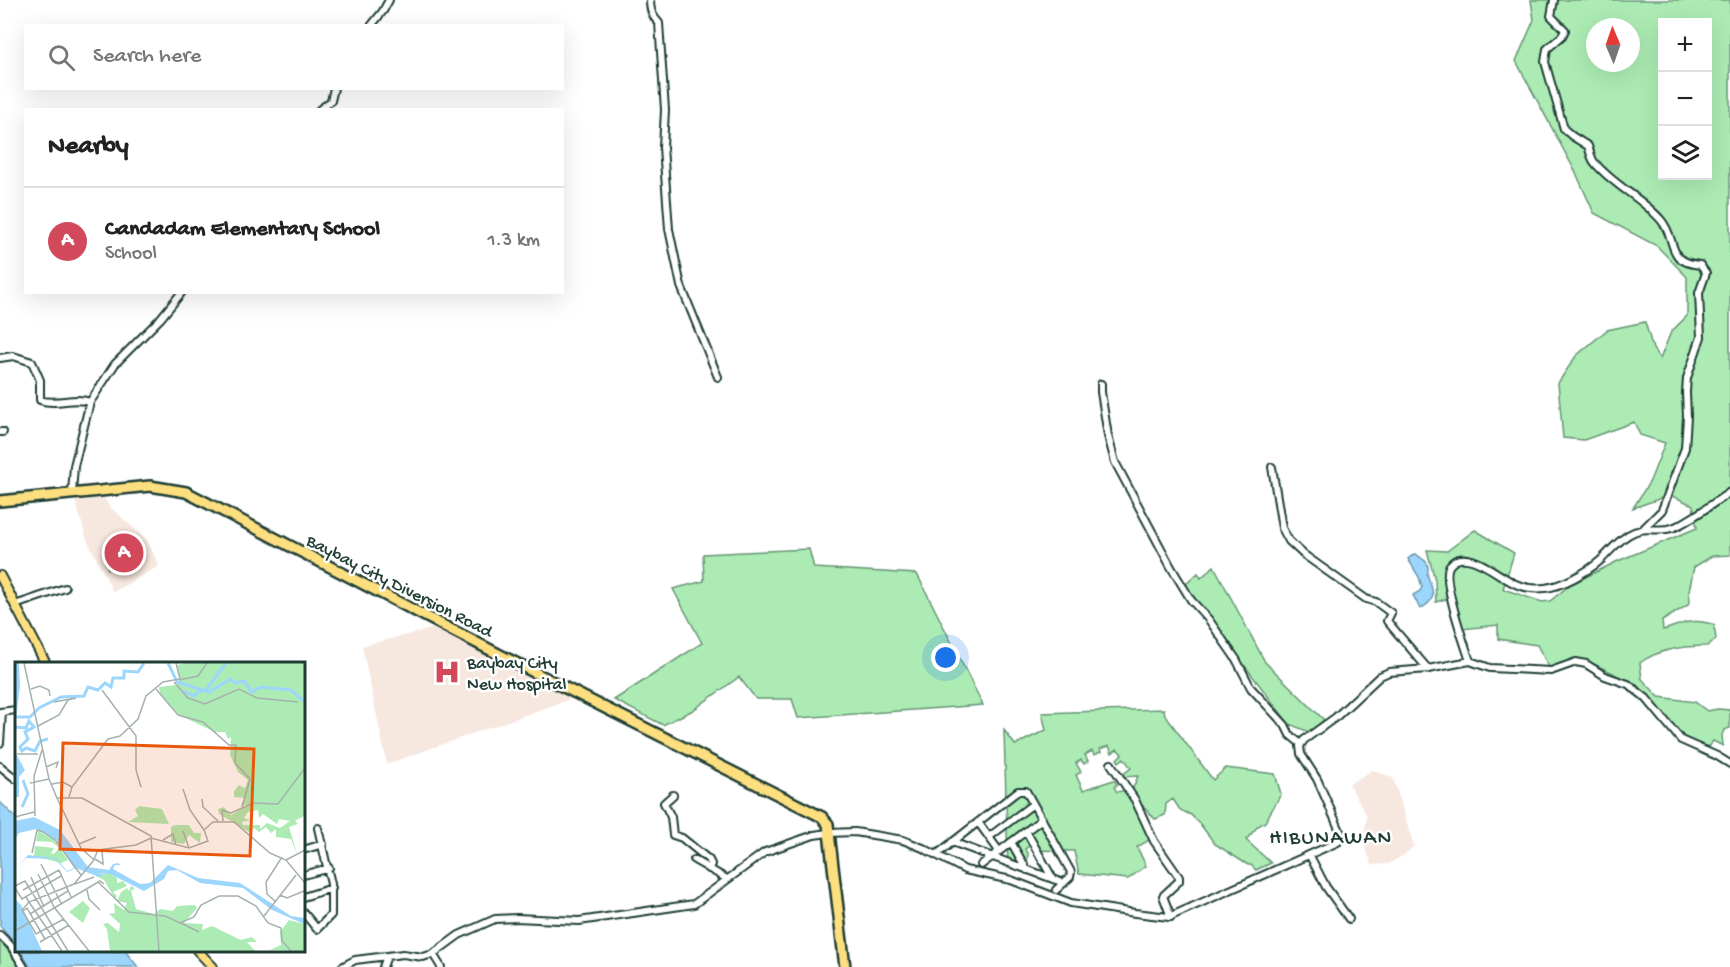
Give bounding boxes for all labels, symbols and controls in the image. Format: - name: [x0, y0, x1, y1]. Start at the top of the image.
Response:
- north arrow: [1586, 18, 1640, 72]
- map controls: [1658, 18, 1712, 180]
- button: +: [1658, 18, 1712, 72]
- search box: [24, 24, 564, 90]
- icon: search: [45, 41, 78, 74]
- text: Search here: [93, 44, 201, 70]
- button: −: [1658, 72, 1712, 126]
- button: layers: [1658, 126, 1712, 180]
- text: Nearby: [48, 132, 129, 163]
- text: Candadam Elementary School: [105, 217, 380, 243]
- text: A: [62, 230, 73, 253]
- text: 1.3 km: [487, 230, 540, 253]
- text: School: [105, 243, 157, 266]
- pin: A: [104, 530, 144, 576]
- street label: Baybay City Diversion Road: [301, 531, 497, 644]
- your location: [931, 643, 960, 672]
- place label: Baybay City New Hospital: [466, 654, 567, 696]
- hospital icon: Baybay City New Hospital: [432, 657, 462, 687]
- inset map: [15, 662, 304, 952]
- district label: HIBUNAWAN: [1269, 827, 1393, 852]

